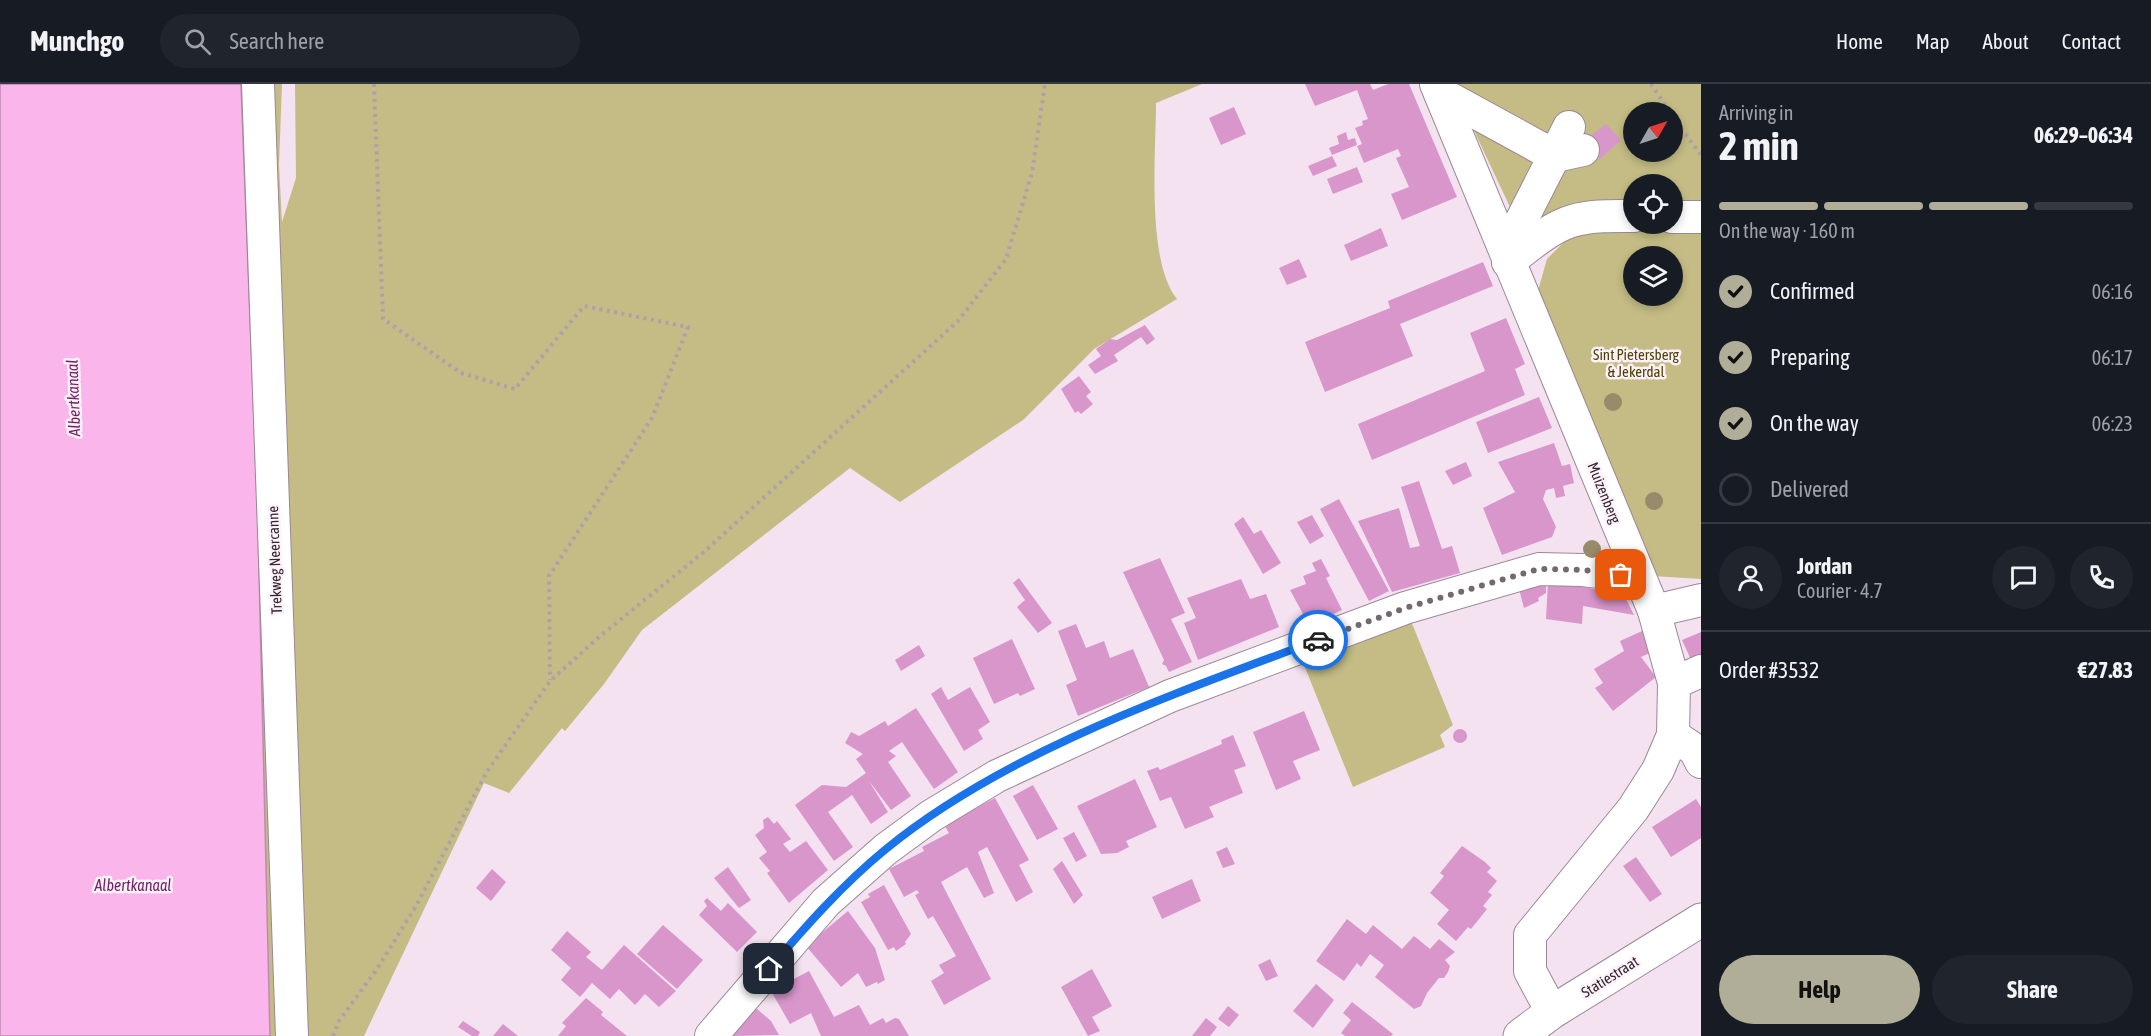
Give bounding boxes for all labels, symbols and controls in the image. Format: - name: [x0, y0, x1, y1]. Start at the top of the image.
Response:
- search box: [160, 14, 580, 68]
- text: Munchgo: [30, 25, 124, 57]
- icon: search: [181, 25, 214, 58]
- text: Search here: [229, 28, 324, 54]
- text: Home: [1836, 29, 1883, 53]
- text: Map: [1916, 29, 1950, 53]
- text: About: [1983, 29, 2029, 53]
- text: Contact: [2062, 29, 2121, 53]
- text: Arriving in: [1719, 101, 1793, 124]
- north arrow: [1623, 102, 1683, 162]
- map controls: [1623, 102, 1683, 306]
- text: 06:29–06:34: [2034, 122, 2133, 148]
- text: 2 min: [1719, 124, 1799, 168]
- button: locate: [1623, 174, 1683, 234]
- text: On the way · 160 m: [1719, 219, 1855, 242]
- button: layers: [1623, 246, 1683, 306]
- icon: check: [1719, 275, 1752, 308]
- text: Confirmed: [1770, 278, 1855, 304]
- text: 06:16: [2092, 280, 2133, 303]
- icon: check: [1719, 341, 1752, 374]
- text: Preparing: [1770, 344, 1850, 370]
- park label: Sint Pietersberg & Jekerdal: [1593, 346, 1679, 380]
- text: 06:17: [2092, 346, 2133, 369]
- water label: Albertkanaal: [63, 359, 83, 438]
- icon: check: [1719, 407, 1752, 440]
- text: On the way: [1770, 410, 1859, 436]
- text: 06:23: [2092, 412, 2133, 435]
- street label: Muizenberg: [1585, 460, 1625, 526]
- text: Delivered: [1770, 476, 1849, 502]
- street label: Trekweg Neercanne: [264, 505, 285, 614]
- button: person: [1719, 546, 1782, 609]
- button: chat: [1992, 546, 2055, 609]
- button: phone: [2070, 546, 2133, 609]
- pin: [1595, 549, 1646, 600]
- text: Jordan: [1797, 553, 1852, 579]
- icon: bag: [1604, 558, 1637, 591]
- text: Courier · 4.7: [1797, 579, 1883, 602]
- courier: [1288, 610, 1348, 670]
- icon: car: [1302, 624, 1335, 657]
- text: Order #3532: [1719, 657, 1819, 683]
- text: €27.83: [2078, 657, 2133, 683]
- water label: Albertkanaal: [93, 876, 172, 894]
- pin: [743, 943, 794, 994]
- icon: home: [752, 952, 785, 985]
- street label: Statiestraat: [1578, 952, 1641, 1001]
- button: Help: [1719, 955, 1920, 1024]
- button: Share: [1932, 955, 2133, 1024]

